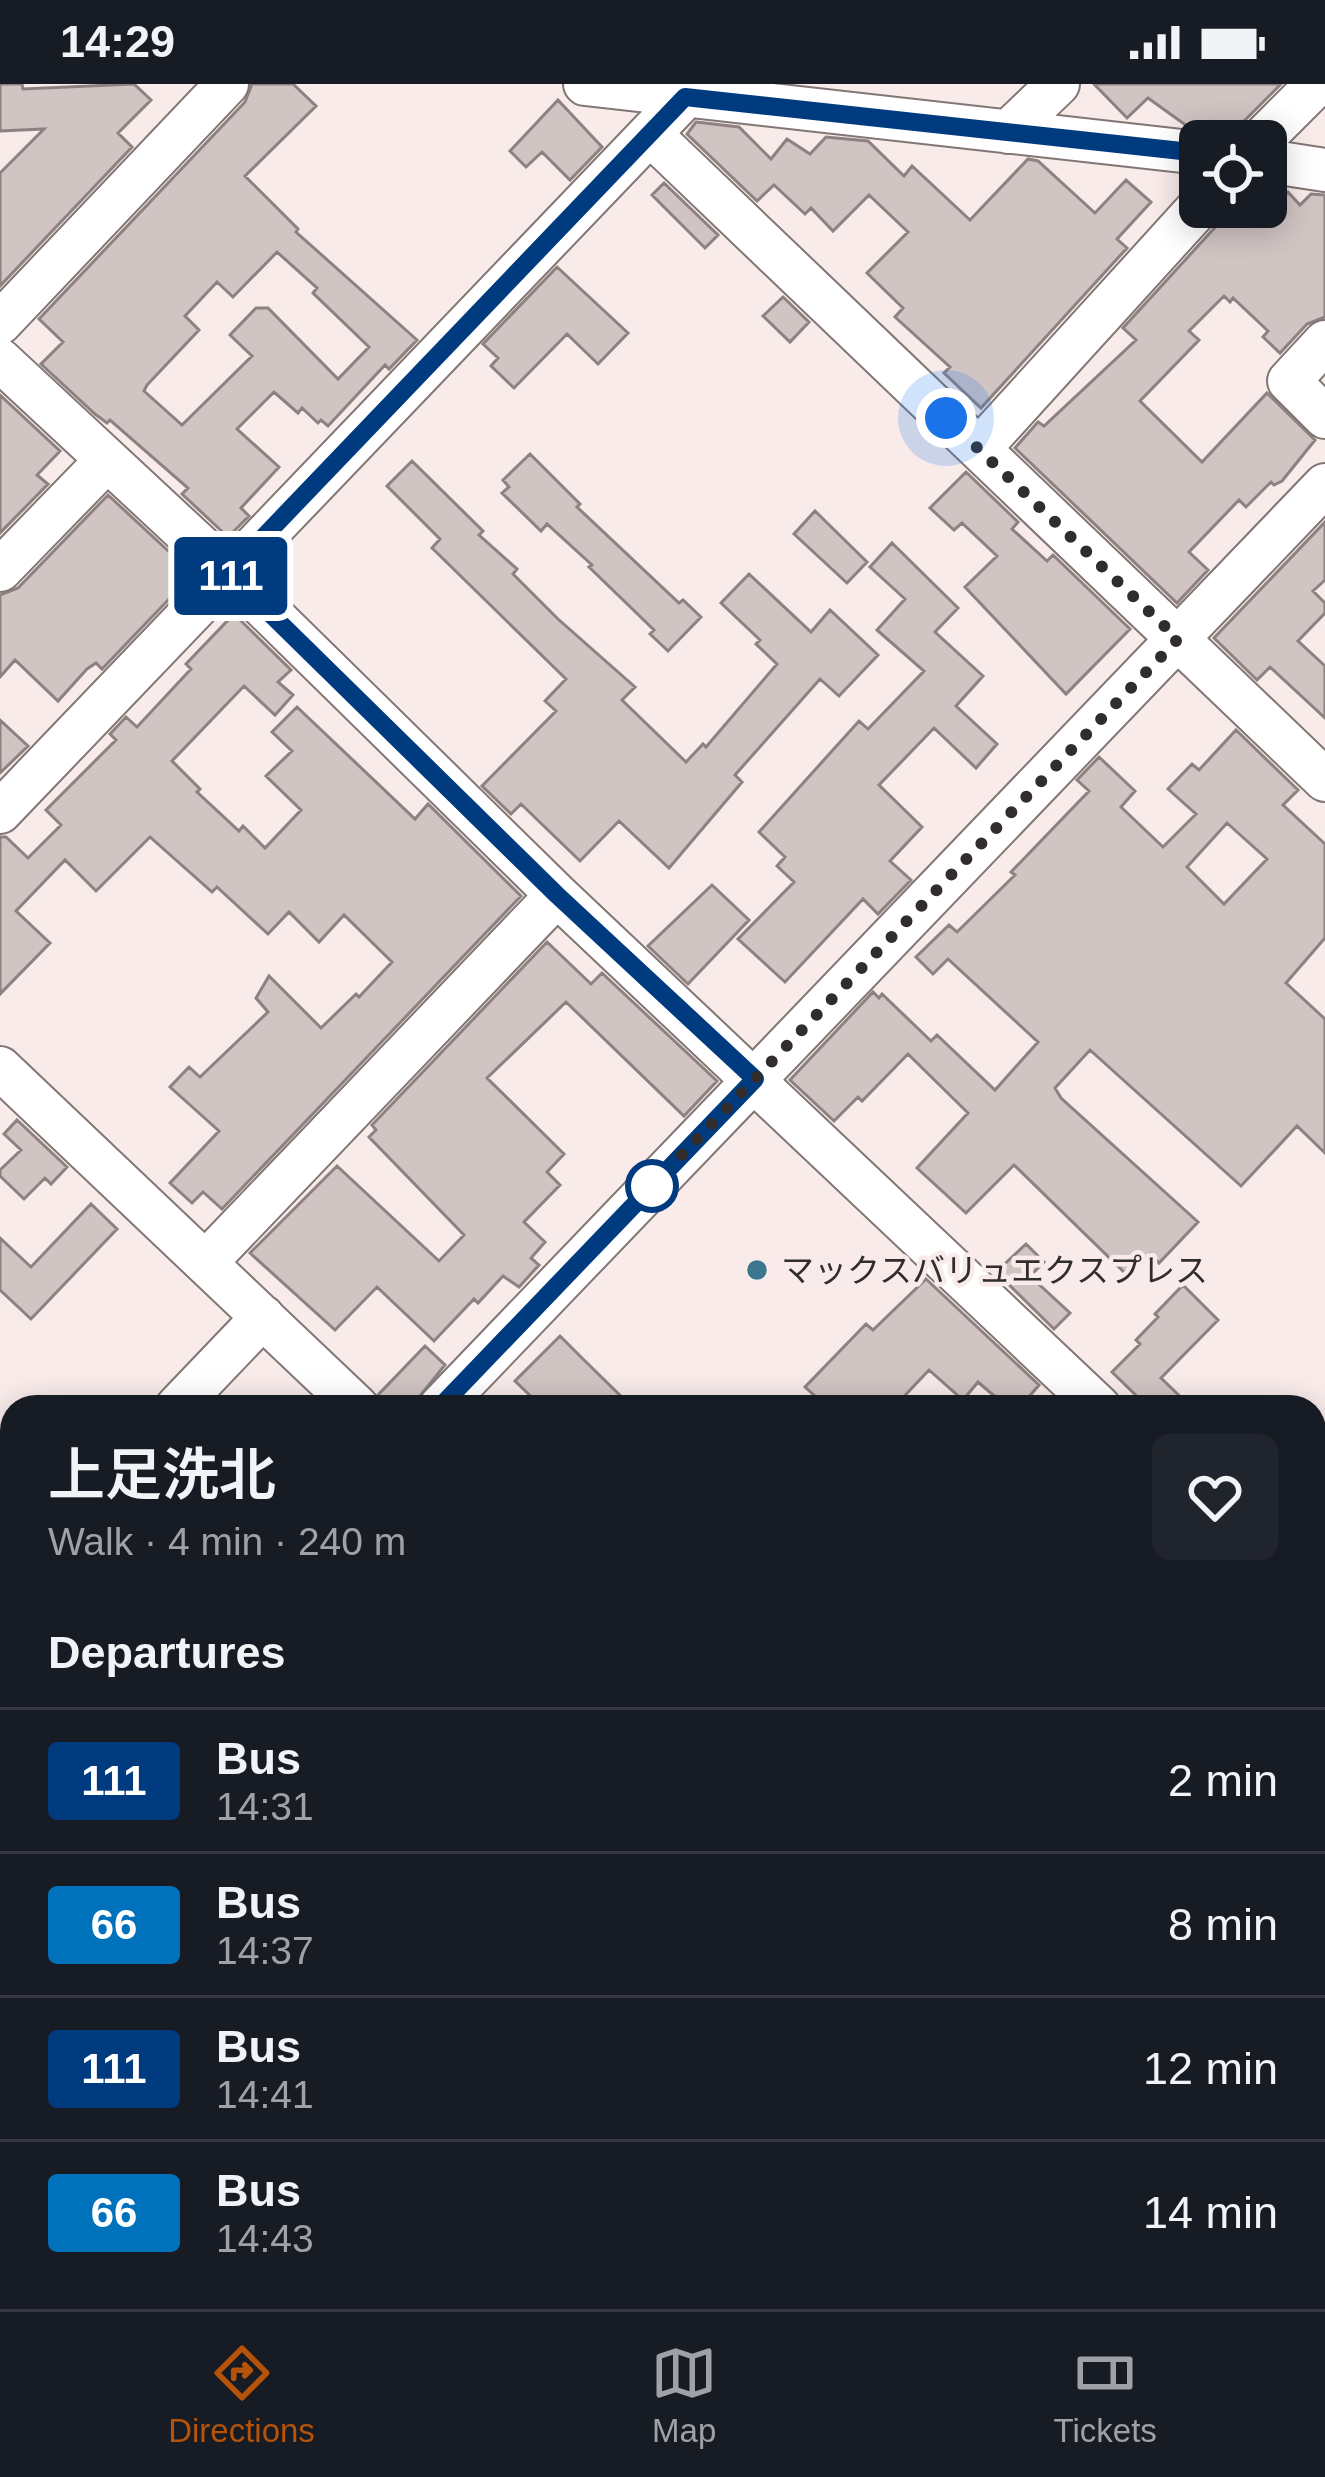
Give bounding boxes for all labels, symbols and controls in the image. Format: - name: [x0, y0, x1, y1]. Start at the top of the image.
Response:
- text: 14:29: [60, 16, 175, 67]
- map controls: [1179, 120, 1287, 228]
- button: locate: [1179, 120, 1287, 228]
- your location: [916, 388, 976, 448]
- line badge: 111: [162, 537, 300, 615]
- text: 111: [198, 552, 264, 599]
- unlabelled marker: [627, 1161, 677, 1211]
- place label: マックスバリュエクスプレス: [781, 1252, 1208, 1289]
- marker: マックスバリュエクスプレス: [744, 1257, 770, 1283]
- button: heart: [1152, 1434, 1278, 1560]
- text: 上足洗北: [48, 1443, 276, 1507]
- text: Walk · 4 min · 240 m: [48, 1520, 406, 1563]
- text: Departures: [48, 1627, 286, 1678]
- text: Bus: [216, 1733, 301, 1784]
- text: 2 min: [1168, 1755, 1278, 1806]
- text: 111: [81, 1757, 147, 1804]
- text: 14:31: [216, 1785, 314, 1828]
- text: Bus: [216, 1877, 301, 1928]
- text: 8 min: [1168, 1899, 1278, 1950]
- text: 66: [91, 1901, 137, 1948]
- text: 14:37: [216, 1929, 314, 1972]
- text: Bus: [216, 2021, 301, 2072]
- text: 12 min: [1143, 2043, 1278, 2094]
- text: 111: [81, 2045, 147, 2092]
- text: 14:41: [216, 2073, 314, 2116]
- text: Bus: [216, 2165, 301, 2216]
- text: 14 min: [1143, 2187, 1278, 2238]
- text: 66: [91, 2189, 137, 2236]
- text: 14:43: [216, 2217, 314, 2260]
- tab: Directions: [168, 2340, 315, 2450]
- tab: Map: [651, 2340, 717, 2450]
- tab: Tickets: [1054, 2340, 1157, 2450]

